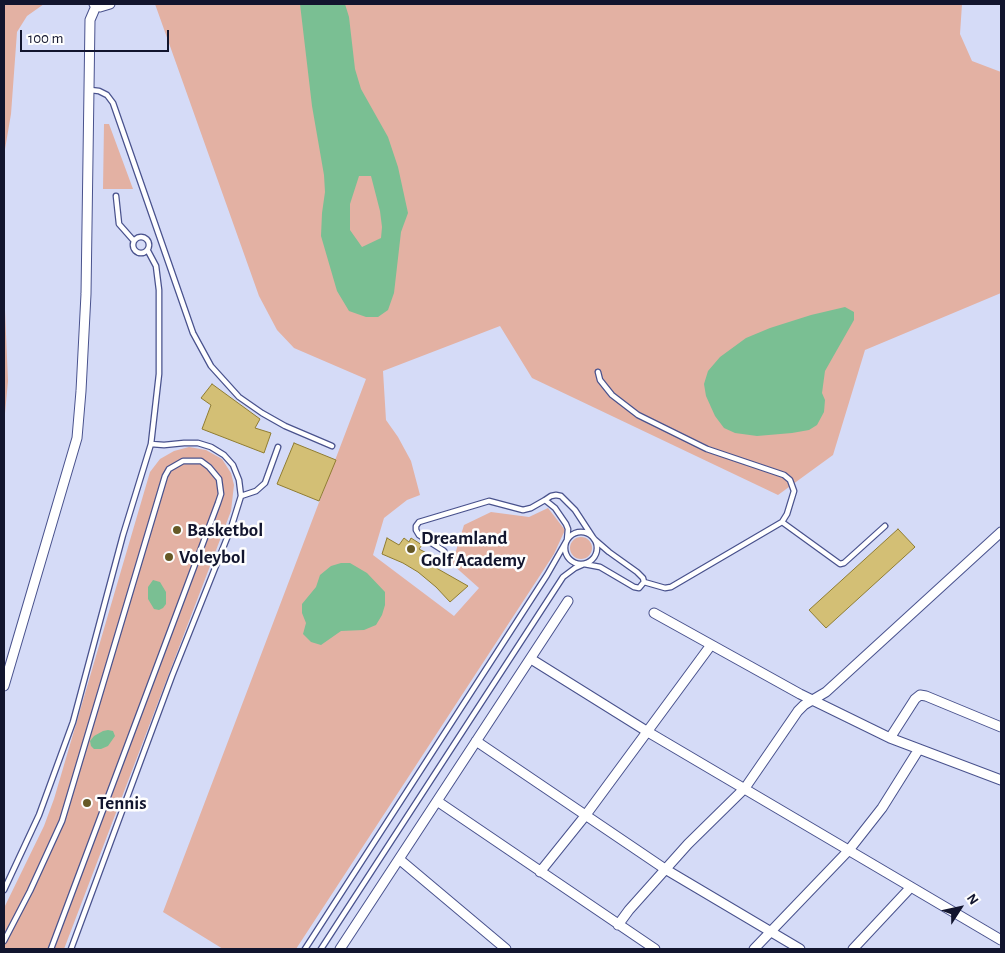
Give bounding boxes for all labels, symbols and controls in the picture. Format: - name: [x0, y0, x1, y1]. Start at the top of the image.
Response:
- scale bar: [22, 20, 171, 52]
- text: 100 m: [28, 31, 63, 46]
- place label: Basketbol: [187, 519, 263, 541]
- marker: Basketbol: [171, 524, 183, 536]
- place label: Dreamland Golf Academy: [421, 527, 525, 571]
- marker: Dreamland Golf Academy: [405, 543, 417, 555]
- place label: Voleybol: [179, 546, 245, 568]
- marker: Voleybol: [163, 551, 175, 563]
- place label: Tennis: [97, 792, 147, 814]
- marker: Tennis: [81, 797, 93, 809]
- north arrow: [935, 883, 985, 933]
- text: N: [964, 891, 981, 907]

